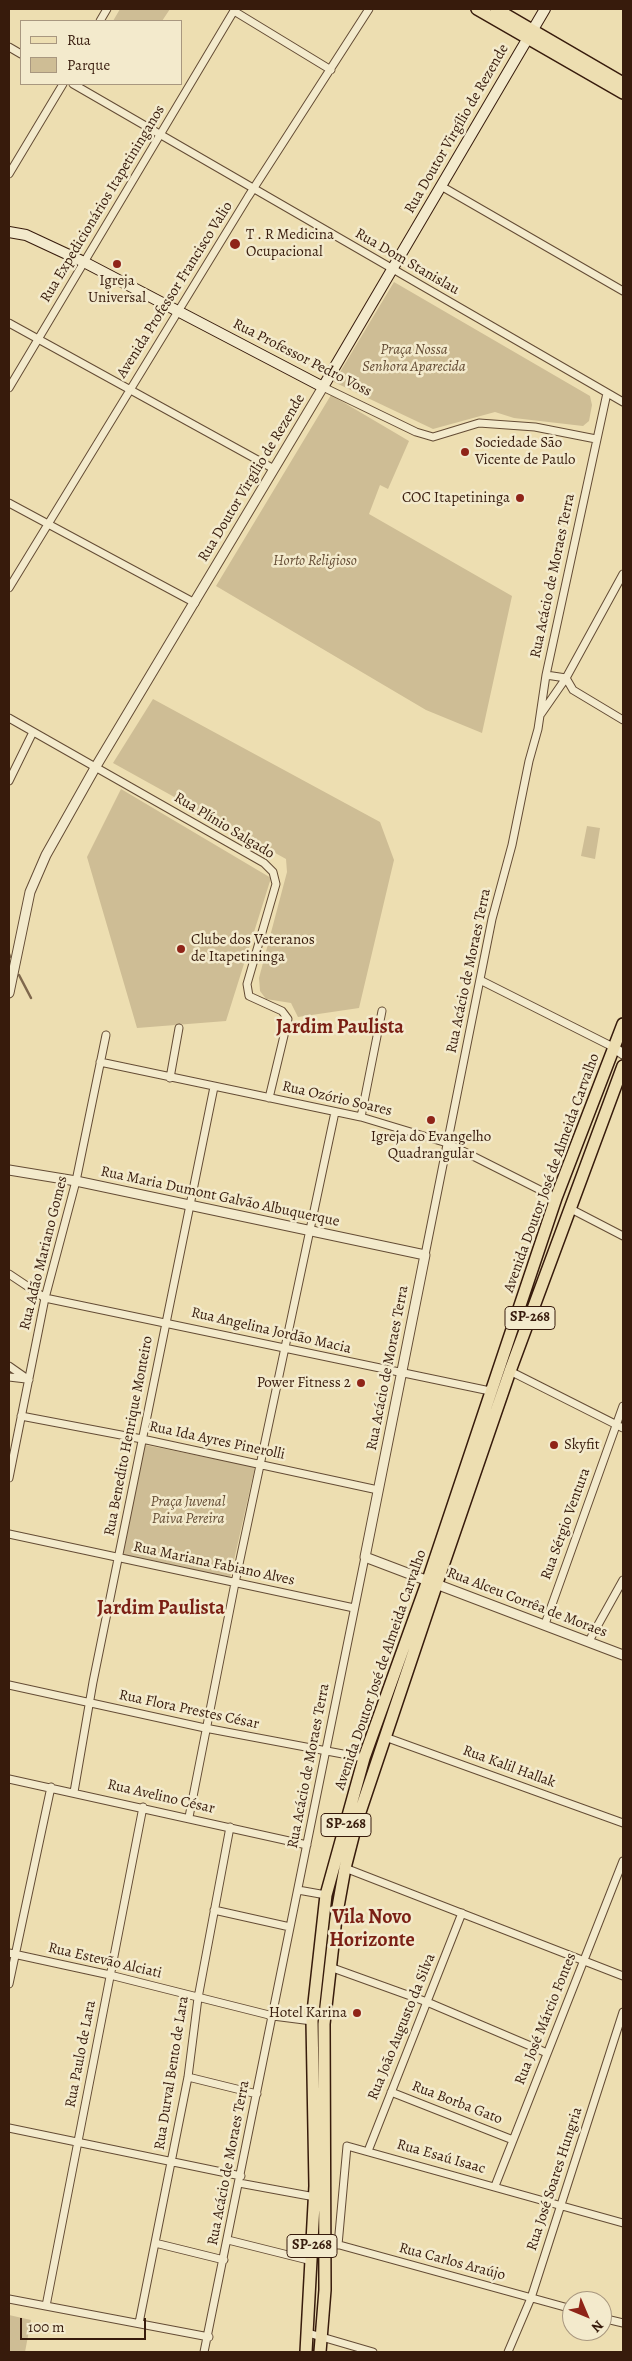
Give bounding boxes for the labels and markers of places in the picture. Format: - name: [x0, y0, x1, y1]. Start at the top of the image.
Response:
- place label: T . R Medicina Ocupacional: [246, 226, 334, 261]
- marker: T . R Medicina Ocupacional: [228, 237, 242, 251]
- marker: Igreja Universal: [111, 258, 123, 270]
- place label: Igreja Universal: [88, 272, 146, 307]
- place label: Sociedade São Vicente de Paulo: [475, 434, 575, 469]
- marker: Sociedade São Vicente de Paulo: [459, 446, 471, 458]
- place label: COC Itapetininga: [402, 489, 510, 507]
- marker: COC Itapetininga: [514, 492, 526, 504]
- place label: Clube dos Veteranos de Itapetininga: [191, 931, 315, 966]
- marker: Clube dos Veteranos de Itapetininga: [175, 943, 187, 955]
- marker: Igreja do Evangelho Quadrangular: [425, 1114, 437, 1126]
- place label: Igreja do Evangelho Quadrangular: [371, 1128, 491, 1163]
- place label: Power Fitness 2: [257, 1374, 351, 1392]
- marker: Power Fitness 2: [355, 1377, 367, 1389]
- place label: Skyfit: [564, 1436, 600, 1454]
- marker: Skyfit: [548, 1439, 560, 1451]
- place label: Hotel Karina: [269, 2004, 347, 2022]
- marker: Hotel Karina: [351, 2007, 363, 2019]

